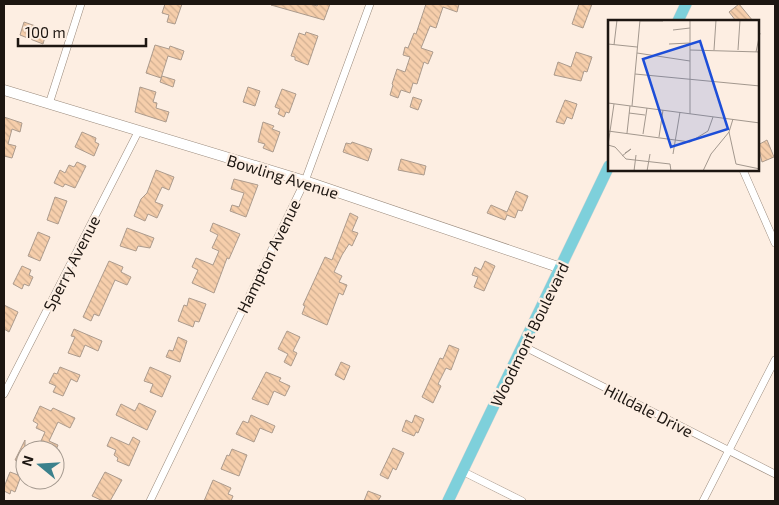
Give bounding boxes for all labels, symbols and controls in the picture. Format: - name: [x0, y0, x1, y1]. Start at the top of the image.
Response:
- scale bar: [18, 15, 145, 47]
- inset map: [608, 20, 759, 171]
- text: 100 m: [25, 23, 66, 41]
- street label: Bowling Avenue: [225, 150, 341, 202]
- street label: Hampton Avenue: [232, 196, 304, 316]
- street label: Sperry Avenue: [39, 212, 103, 314]
- street label: Woodmont Boulevard: [486, 259, 572, 409]
- street label: Hilldale Drive: [601, 380, 697, 440]
- north arrow: [15, 440, 65, 490]
- text: N: [18, 453, 37, 468]

